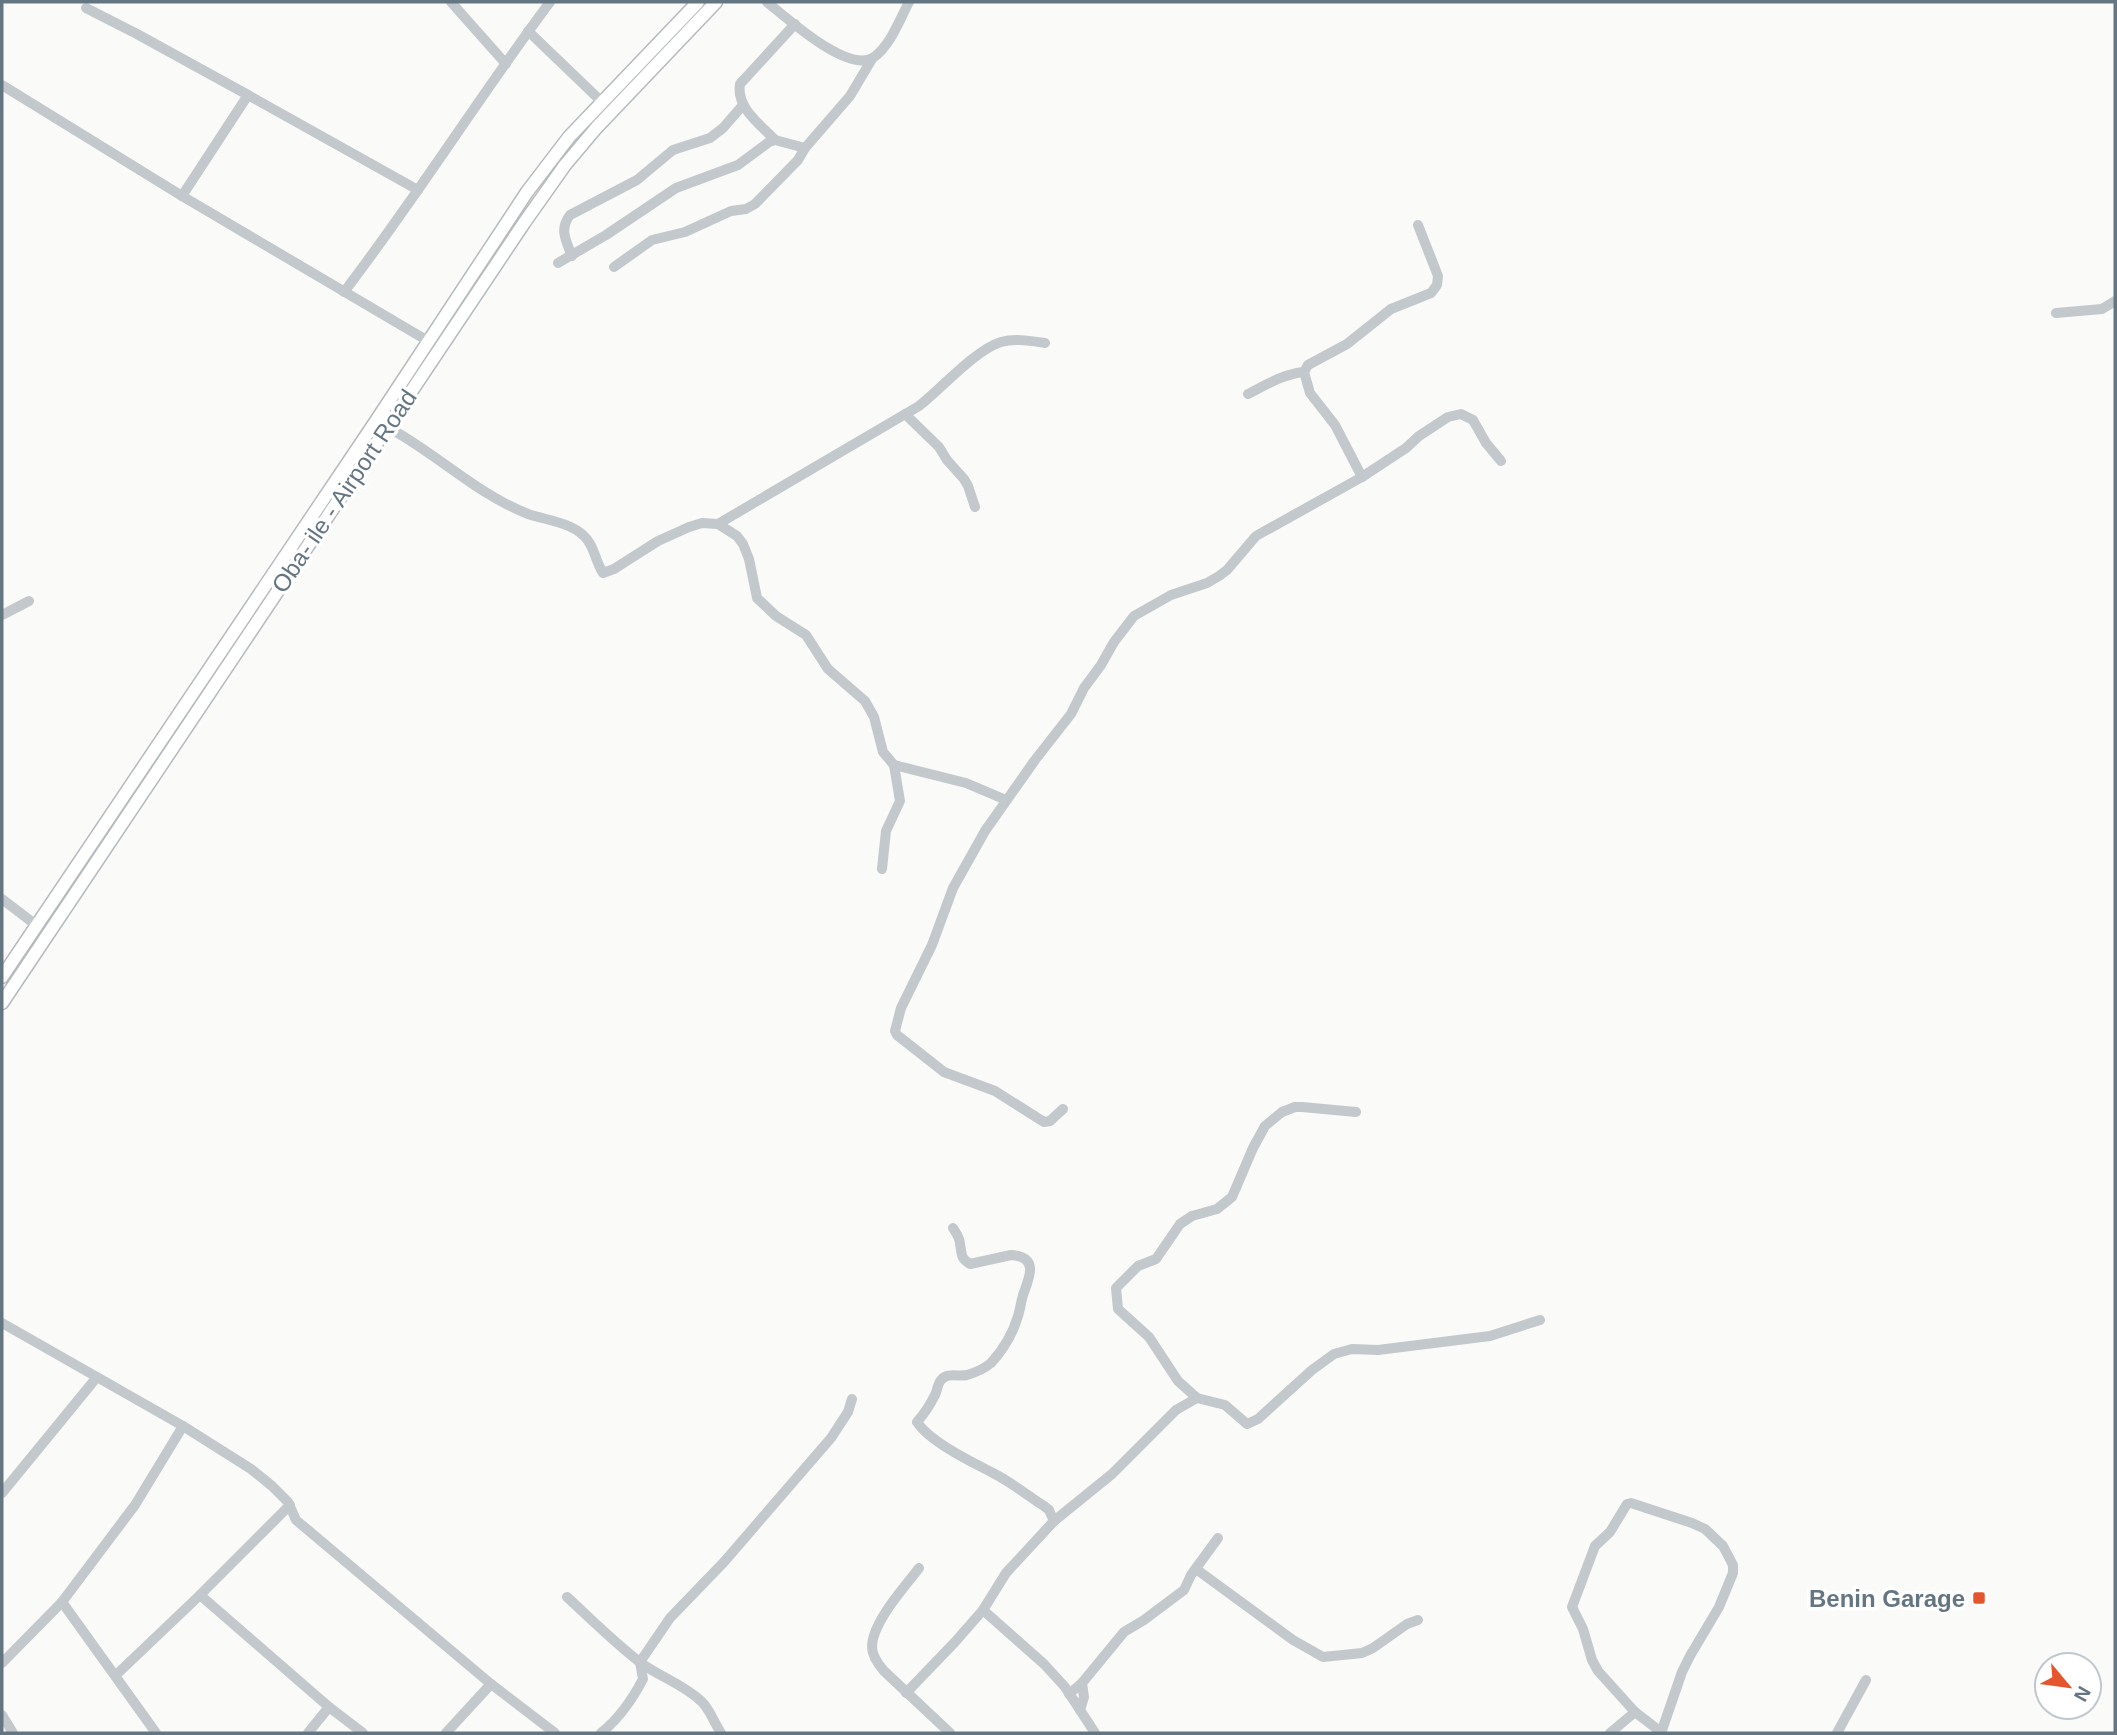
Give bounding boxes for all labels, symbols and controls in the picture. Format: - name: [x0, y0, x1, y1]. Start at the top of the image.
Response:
- street label: Oba- ile - Airport Road: [266, 384, 422, 598]
- place label: Benin Garage: [1809, 1585, 1965, 1612]
- marker: Benin Garage: [1971, 1590, 1987, 1606]
- north arrow: [2033, 1651, 2103, 1721]
- text: N: [2070, 1683, 2095, 1705]

